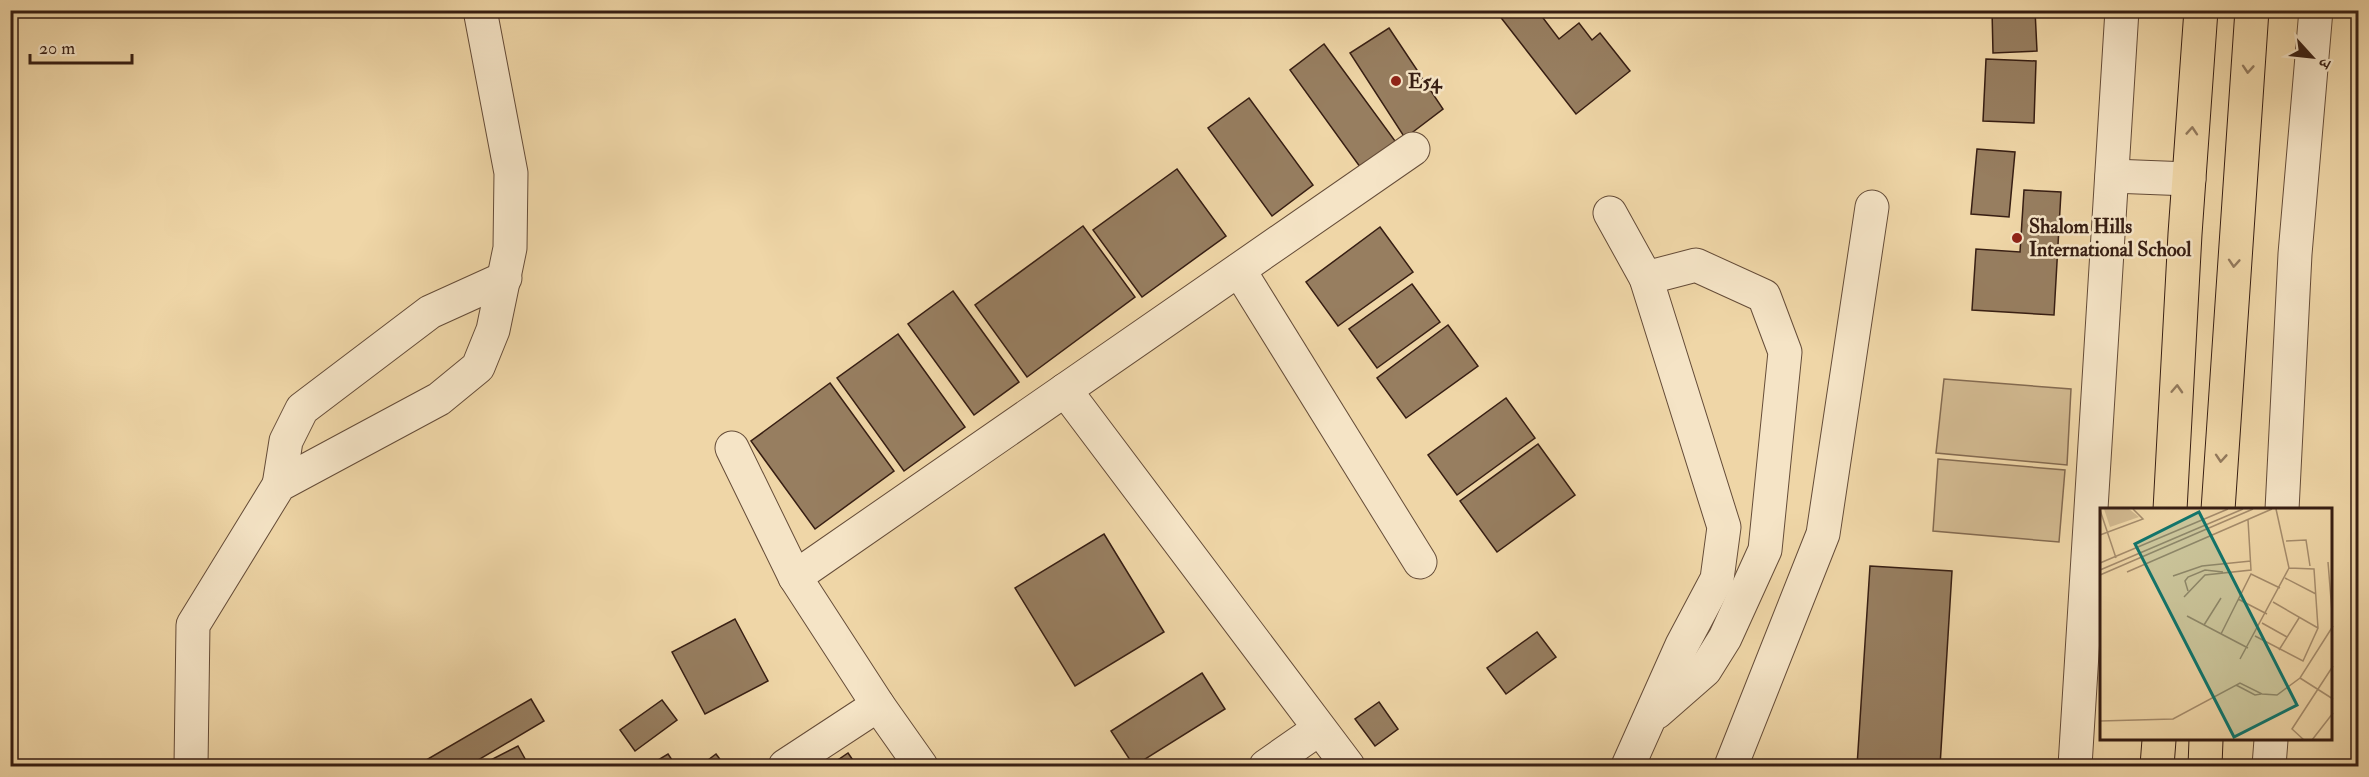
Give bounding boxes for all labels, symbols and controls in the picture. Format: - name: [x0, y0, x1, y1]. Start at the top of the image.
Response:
- scale bar: [30, 27, 132, 65]
- north arrow: [2282, 27, 2342, 87]
- text: 20 m: [39, 37, 75, 60]
- text: उ: [2313, 54, 2336, 73]
- one-way arrow: [2242, 64, 2255, 73]
- place label: E54: [1408, 69, 1443, 94]
- marker: E54: [1389, 74, 1403, 88]
- one-way arrow: [2186, 127, 2199, 136]
- place label: Shalom Hills International School: [2029, 214, 2192, 262]
- marker: Shalom Hills International School: [2010, 231, 2024, 245]
- one-way arrow: [2228, 259, 2241, 268]
- one-way arrow: [2170, 384, 2183, 393]
- one-way arrow: [2215, 453, 2228, 462]
- inset map: [2100, 508, 2333, 741]

